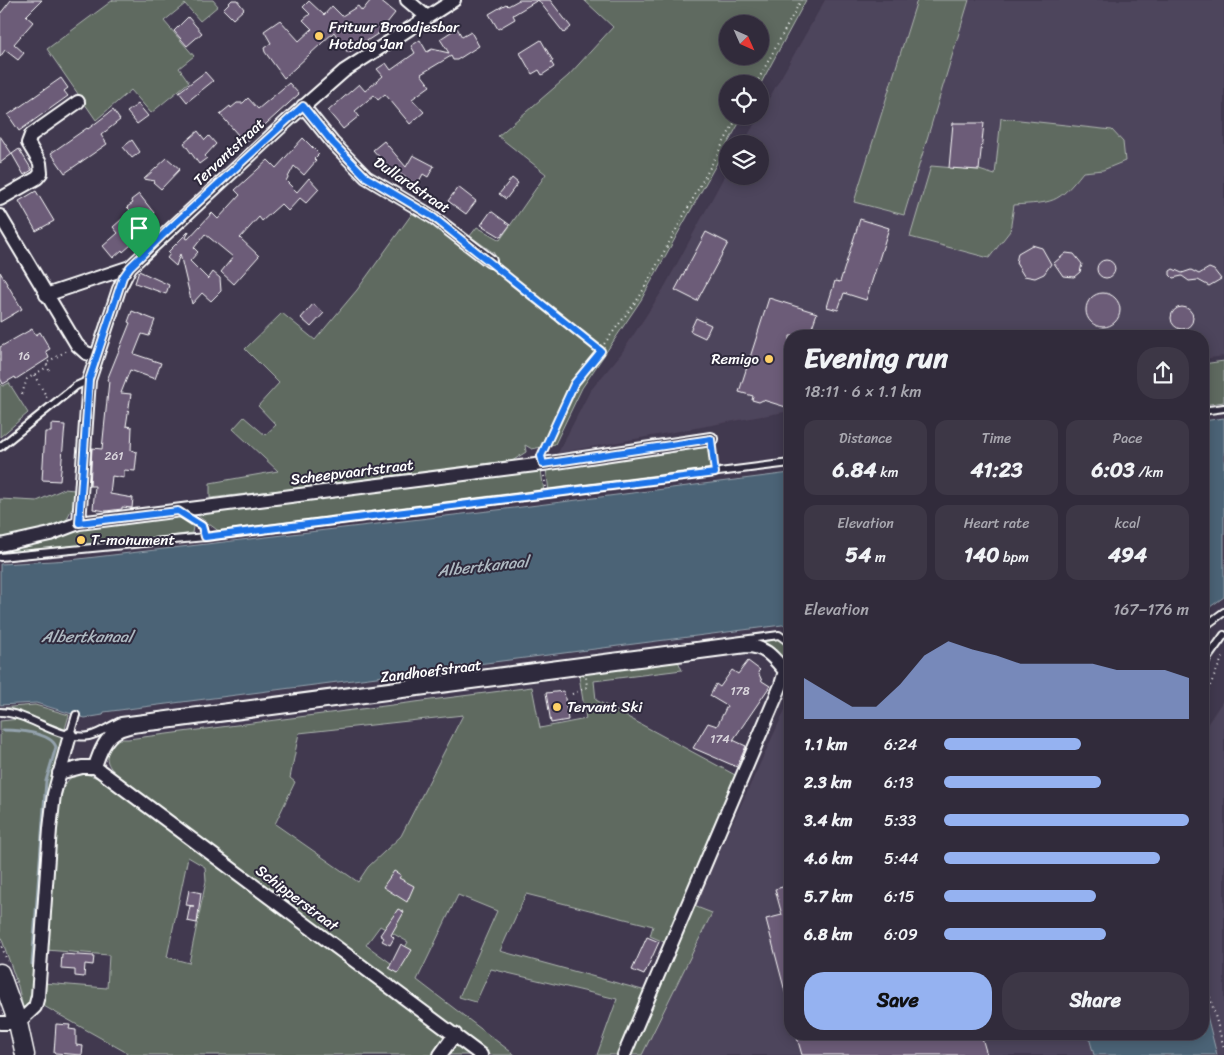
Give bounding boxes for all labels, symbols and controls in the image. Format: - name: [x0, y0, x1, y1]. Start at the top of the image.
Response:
- place label: Frituur Broodjesbar Hotdog Jan: [329, 14, 460, 57]
- north arrow: [719, 15, 769, 65]
- map controls: [719, 15, 769, 185]
- marker: Frituur Broodjesbar Hotdog Jan: [313, 30, 325, 42]
- button: locate: [719, 75, 769, 125]
- street label: Tervantstraat: [187, 111, 271, 192]
- button: layers: [719, 135, 769, 185]
- street label: Dullardstraat: [368, 150, 456, 221]
- pin: [118, 207, 160, 258]
- icon: arrive: [125, 214, 153, 242]
- text: Evening run: [804, 333, 948, 382]
- house number: 16: [18, 345, 30, 367]
- place label: Remigo: [712, 346, 760, 372]
- button: share: [1137, 347, 1189, 399]
- marker: Remigo: [763, 353, 775, 365]
- text: 18:11 · 6 × 1.1 km: [804, 377, 922, 406]
- text: Distance: [839, 426, 892, 451]
- text: Time: [982, 426, 1011, 451]
- text: Pace: [1113, 426, 1142, 451]
- house number: 261: [105, 445, 123, 467]
- text: 6.84: [833, 451, 877, 489]
- text: 41:23: [970, 451, 1023, 489]
- text: 6:03: [1092, 451, 1135, 489]
- street label: Scheepvaartstraat: [289, 452, 415, 492]
- text: km: [877, 460, 898, 485]
- text: /km: [1135, 460, 1163, 485]
- text: Elevation: [837, 511, 894, 536]
- text: Heart rate: [964, 511, 1029, 536]
- text: kcal: [1115, 511, 1140, 536]
- place label: T-monument: [91, 527, 175, 553]
- marker: T-monument: [75, 534, 87, 546]
- text: 54: [845, 536, 871, 574]
- text: 140: [964, 536, 999, 574]
- text: 494: [1108, 536, 1147, 574]
- text: m: [871, 545, 886, 570]
- text: bpm: [999, 545, 1029, 570]
- water label: Albertkanaal: [435, 546, 533, 585]
- text: Elevation: [804, 595, 869, 624]
- text: 167–176 m: [1113, 595, 1189, 624]
- water label: Albertkanaal: [40, 622, 136, 651]
- street label: Zandhoefstraat: [379, 652, 484, 690]
- house number: 178: [730, 680, 750, 702]
- place label: Tervant Ski: [567, 694, 643, 720]
- marker: Tervant Ski: [551, 701, 563, 713]
- house number: 174: [710, 728, 730, 750]
- text: 1.1 km: [804, 730, 848, 759]
- text: 6:24: [884, 730, 917, 759]
- text: 2.3 km: [804, 768, 852, 797]
- text: 6:13: [884, 768, 914, 797]
- text: 3.4 km: [804, 806, 853, 835]
- text: 5:33: [884, 806, 916, 835]
- text: 4.6 km: [804, 844, 853, 873]
- text: 5:44: [884, 844, 919, 873]
- street label: Schipperstraat: [250, 858, 345, 939]
- text: 5.7 km: [804, 882, 853, 911]
- text: 6:15: [884, 882, 915, 911]
- text: 6.8 km: [804, 920, 853, 949]
- text: 6:09: [884, 920, 918, 949]
- button: Save: [804, 972, 992, 1030]
- button: Share: [1002, 972, 1189, 1030]

